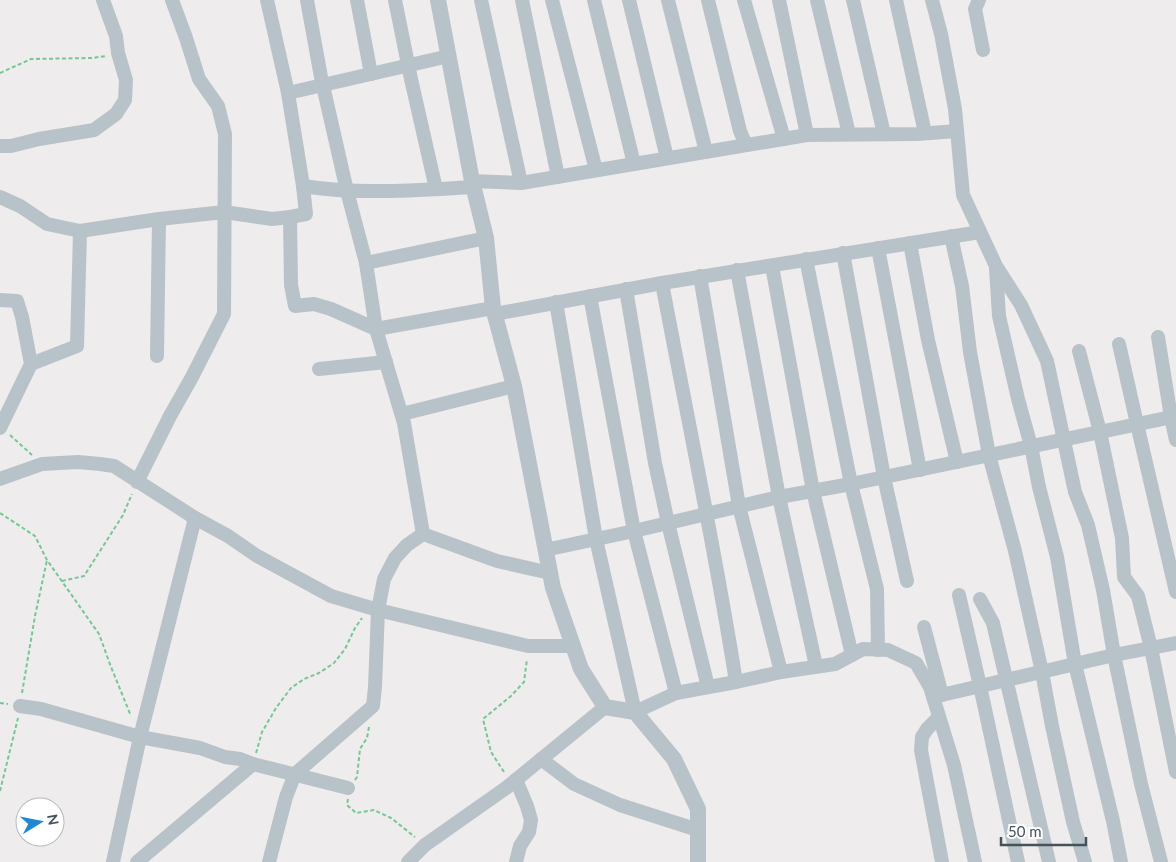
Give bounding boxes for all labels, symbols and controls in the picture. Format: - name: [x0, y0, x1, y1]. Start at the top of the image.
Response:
- north arrow: [15, 797, 65, 847]
- text: N: [44, 813, 63, 826]
- scale bar: [1001, 814, 1086, 846]
- text: 50 m: [1008, 822, 1042, 840]

